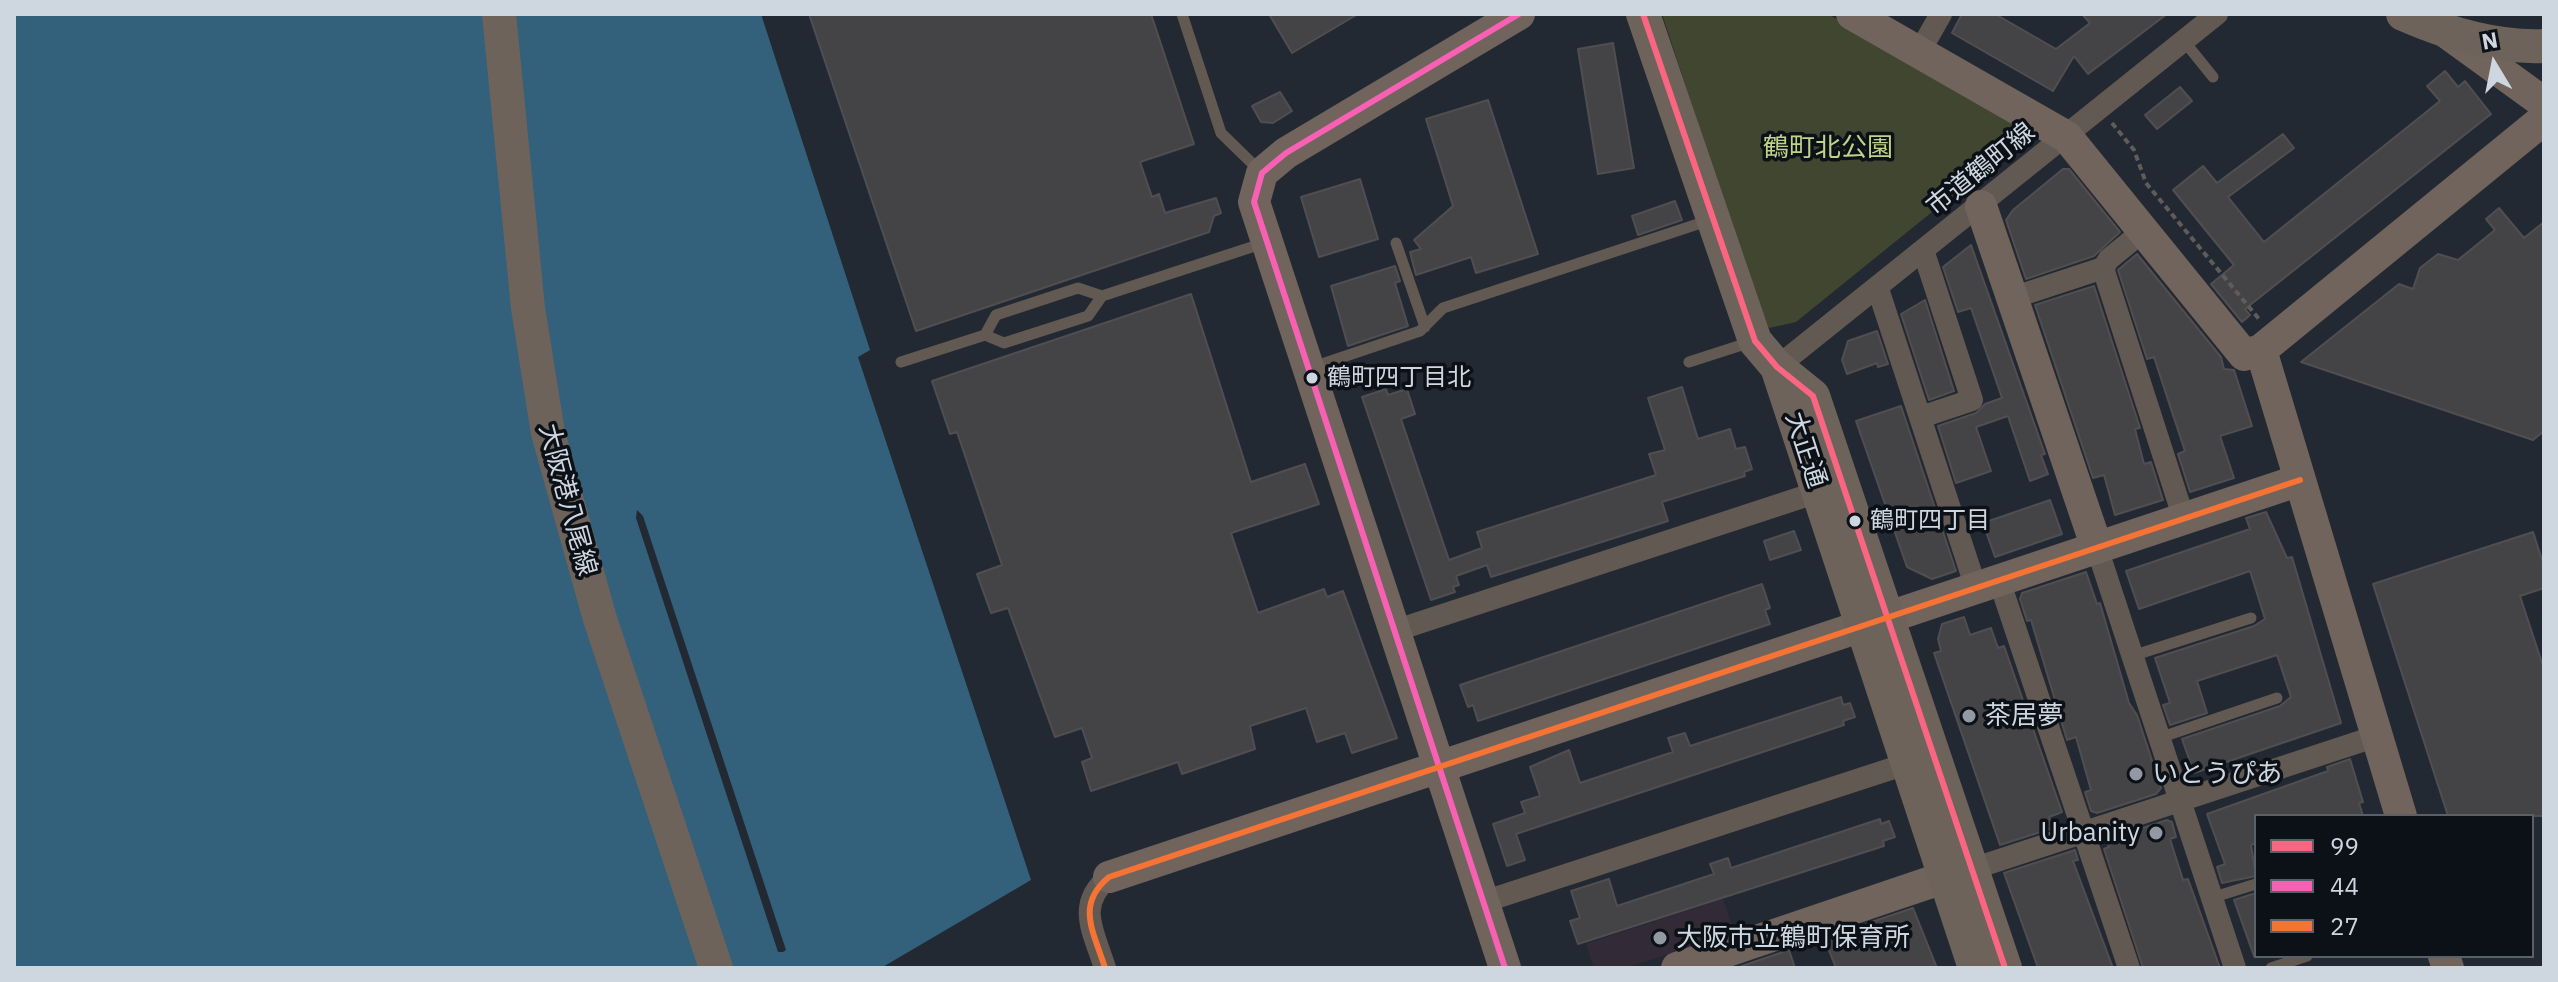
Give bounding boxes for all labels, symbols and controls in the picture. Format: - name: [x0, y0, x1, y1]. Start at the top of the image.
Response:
- north arrow: [2454, 24, 2534, 104]
- text: N: [2479, 24, 2500, 56]
- street label: 市道鶴町線: [1921, 117, 2041, 223]
- park label: 鶴町北公園: [1763, 132, 1893, 164]
- place label: 鶴町四丁目北: [1327, 364, 1471, 392]
- marker: 鶴町四丁目北: [1304, 370, 1320, 386]
- street label: 大正通: [1778, 408, 1832, 492]
- street label: 大阪港八尾線: [532, 421, 602, 579]
- place label: 鶴町四丁目: [1870, 507, 1990, 535]
- marker: 鶴町四丁目: [1847, 513, 1863, 529]
- place label: 茶居夢: [1985, 700, 2063, 732]
- marker: 茶居夢: [1960, 707, 1978, 725]
- place label: いとうぴあ: [2152, 758, 2282, 790]
- marker: いとうぴあ: [2127, 765, 2145, 783]
- legend: [2254, 814, 2534, 958]
- place label: Urbanity: [2040, 817, 2140, 849]
- marker: Urbanity: [2147, 824, 2165, 842]
- text: 99: [2330, 830, 2359, 862]
- text: 44: [2330, 870, 2359, 902]
- text: 27: [2330, 910, 2359, 942]
- place label: 大阪市立鶴町保育所: [1676, 922, 1910, 954]
- marker: 大阪市立鶴町保育所: [1651, 929, 1669, 947]

